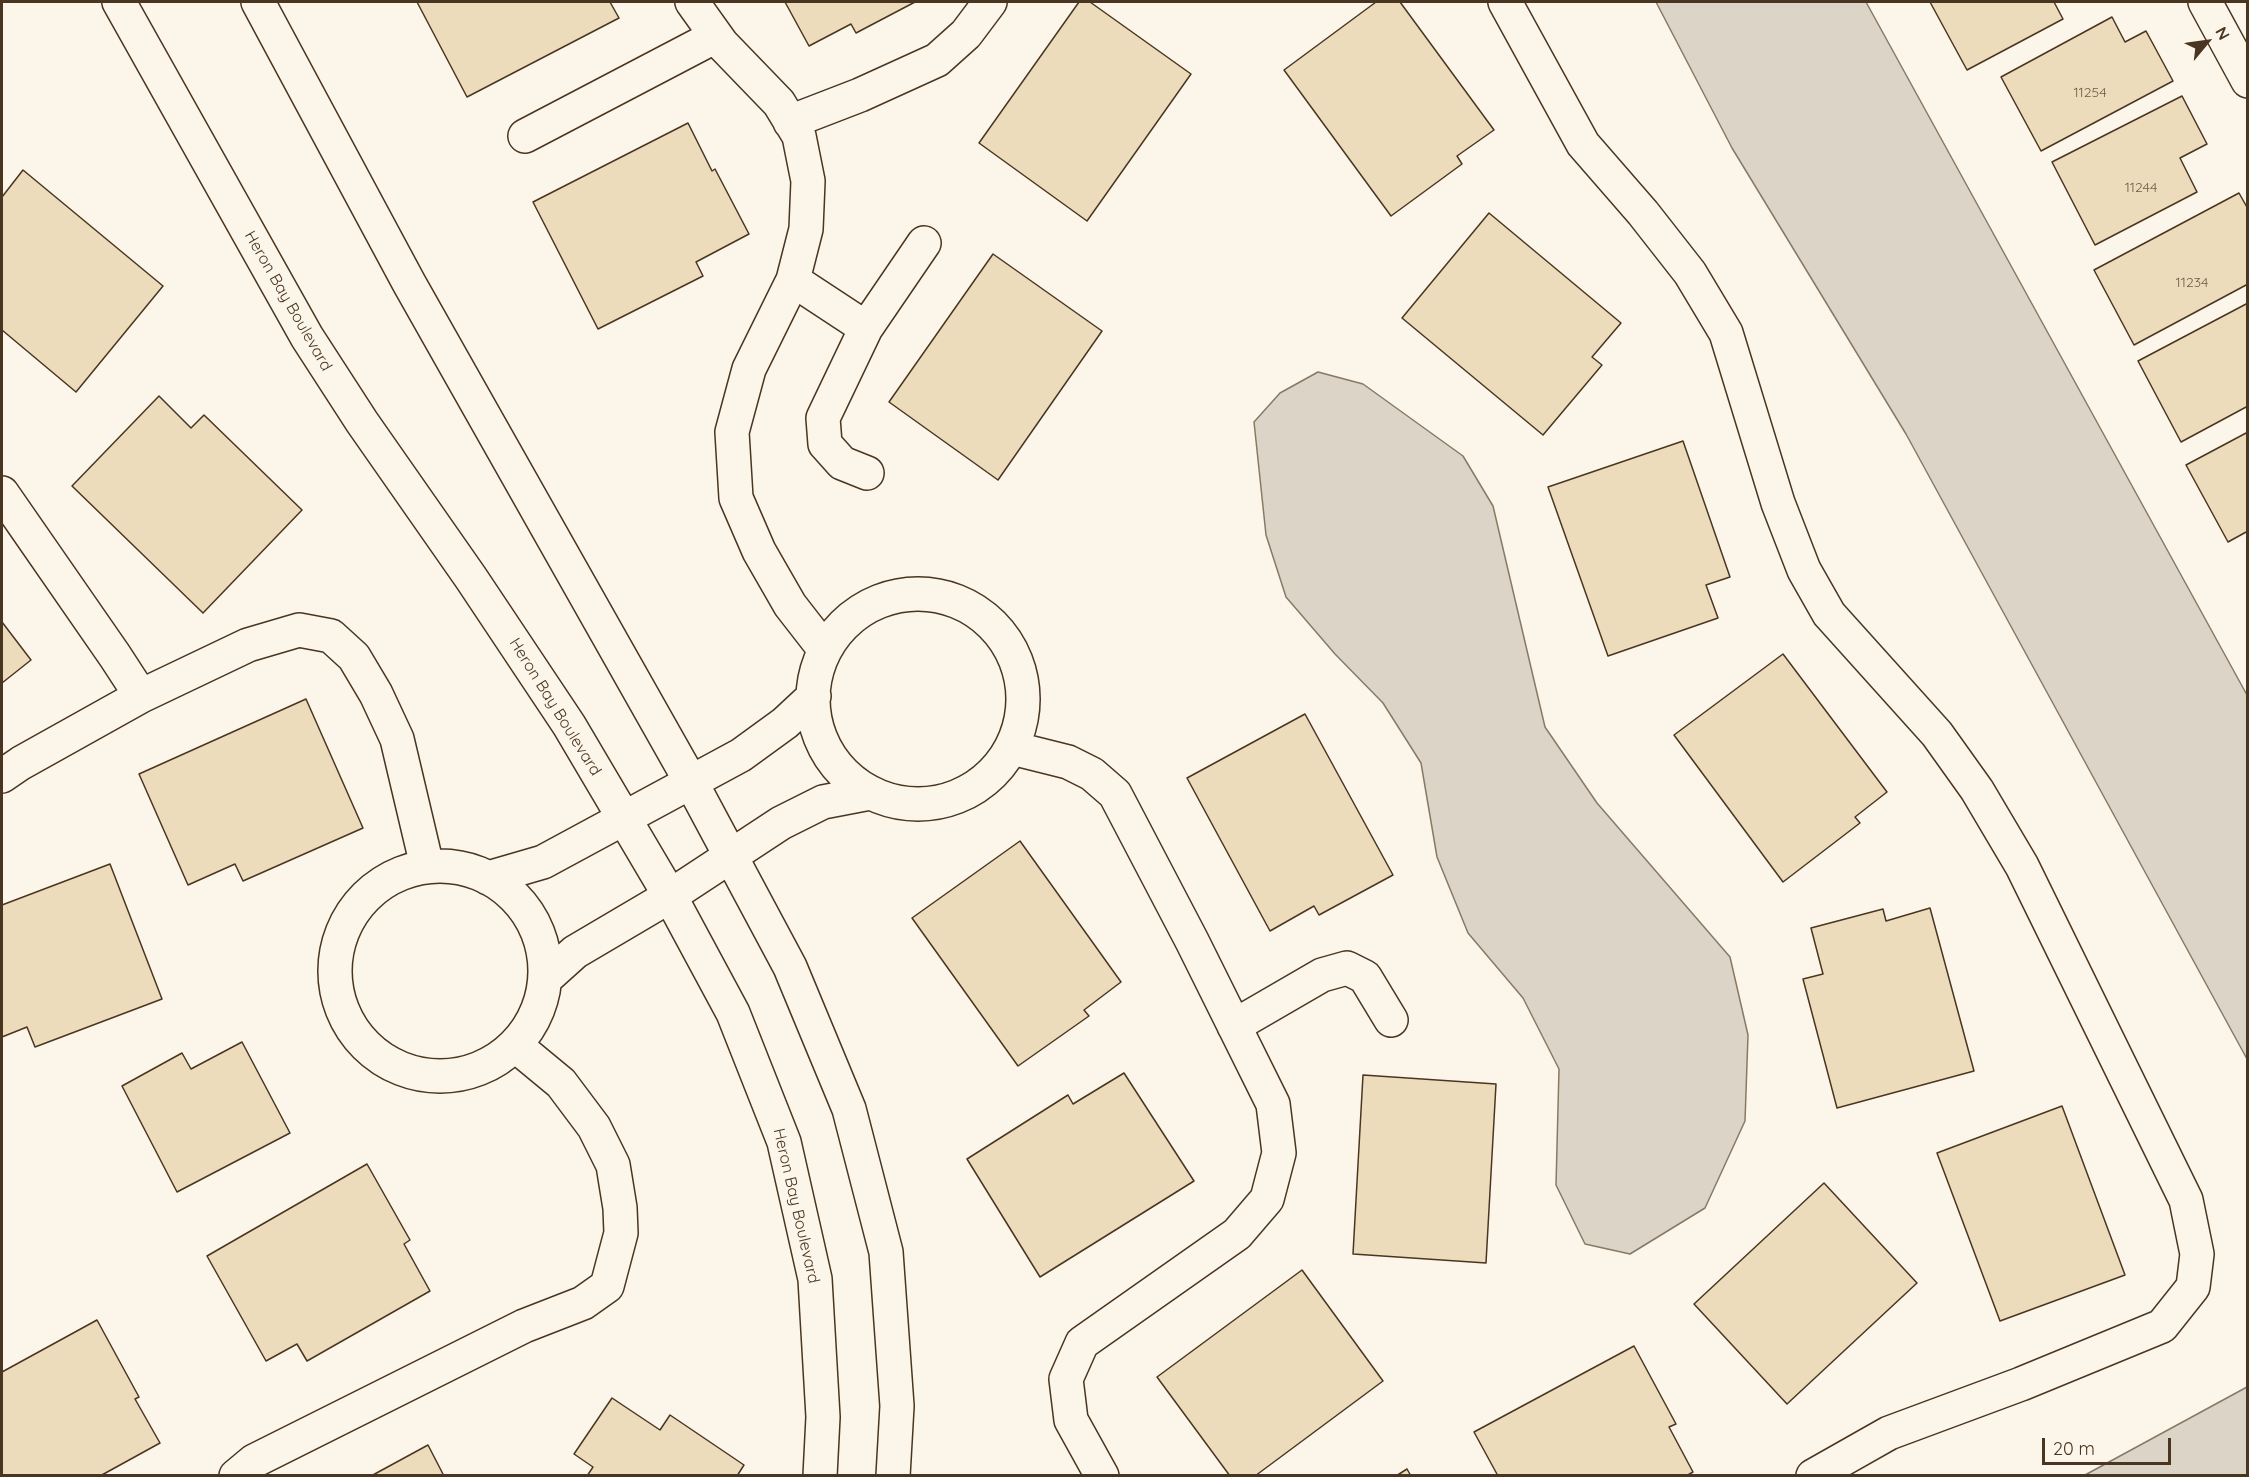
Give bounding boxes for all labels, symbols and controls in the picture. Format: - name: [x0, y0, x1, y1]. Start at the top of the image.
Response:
- north arrow: [2177, 12, 2237, 72]
- text: N: [2211, 23, 2234, 43]
- house number: 11254: [2073, 85, 2107, 101]
- house number: 11244: [2125, 180, 2157, 196]
- street label: Heron Bay Boulevard: [240, 228, 336, 374]
- house number: 11234: [2176, 275, 2208, 291]
- street label: Heron Bay Boulevard: [505, 635, 605, 779]
- street label: Heron Bay Boulevard: [769, 1127, 823, 1285]
- scale bar: [2045, 1426, 2174, 1464]
- text: 20 m: [2053, 1437, 2095, 1460]

